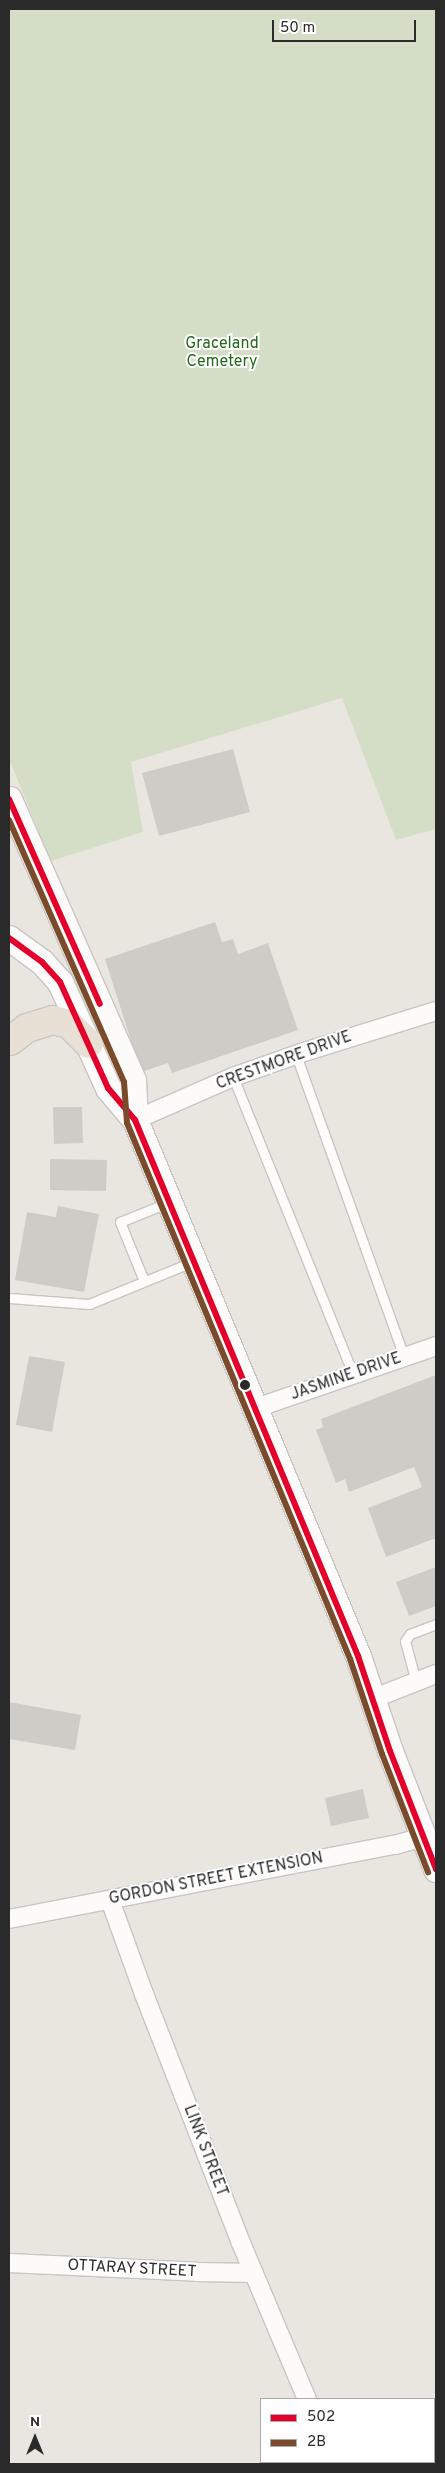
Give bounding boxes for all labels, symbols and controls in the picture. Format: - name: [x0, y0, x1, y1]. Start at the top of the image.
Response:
- scale bar: [275, 10, 419, 42]
- text: 50 m: [280, 19, 315, 38]
- park label: Graceland Cemetery: [185, 334, 259, 372]
- street label: CRESTMORE DRIVE: [214, 1028, 354, 1094]
- street label: JASMINE DRIVE: [288, 1349, 404, 1405]
- unlabelled marker: [240, 1380, 250, 1390]
- street label: GORDON STREET EXTENSION: [107, 1849, 325, 1909]
- street label: LINK STREET: [179, 2102, 231, 2200]
- street label: OTTARAY STREET: [67, 2256, 197, 2282]
- legend: [260, 2398, 435, 2463]
- text: 502: [307, 2408, 335, 2427]
- north arrow: [10, 2413, 60, 2463]
- text: N: [30, 2414, 40, 2431]
- text: 2B: [307, 2433, 326, 2452]

